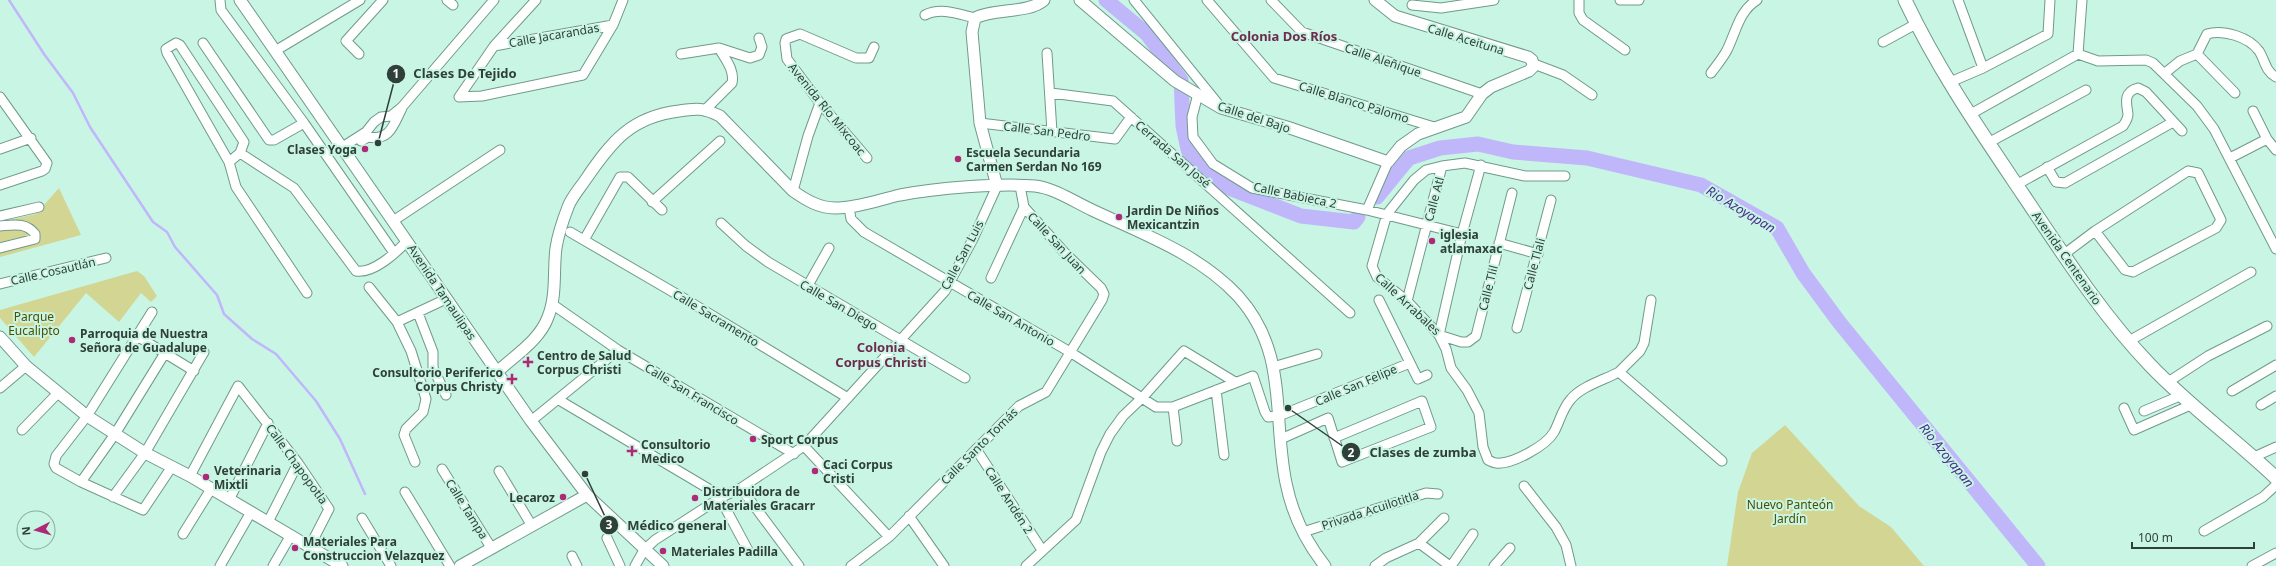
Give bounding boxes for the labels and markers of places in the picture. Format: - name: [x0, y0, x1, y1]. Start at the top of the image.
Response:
- callout: Clases De Tejido: [386, 61, 525, 86]
- place label: Clases Yoga: [287, 141, 357, 158]
- marker: Clases Yoga: [360, 144, 370, 154]
- place label: Escuela Secundaria Carmen Serdan No 169: [966, 144, 1102, 175]
- marker: Escuela Secundaria Carmen Serdan No 169: [953, 154, 963, 164]
- place label: Jardin De Niños Mexicantzin: [1126, 202, 1219, 233]
- marker: Jardin De Niños Mexicantzin: [1114, 212, 1124, 222]
- place label: iglesia atlamaxac: [1440, 226, 1502, 257]
- marker: iglesia atlamaxac: [1427, 236, 1437, 246]
- place label: Parroquia de Nuestra Señora de Guadalupe: [80, 325, 208, 356]
- marker: Parroquia de Nuestra Señora de Guadalupe: [67, 335, 77, 345]
- place label: Centro de Salud Corpus Christi: [537, 347, 631, 378]
- marker: Centro de Salud Corpus Christi: [522, 356, 534, 368]
- place label: Consultorio Periferico Corpus Christy: [372, 364, 503, 395]
- marker: Consultorio Periferico Corpus Christy: [506, 373, 518, 385]
- place label: Sport Corpus: [761, 431, 838, 448]
- marker: Sport Corpus: [748, 434, 758, 444]
- place label: Consultorio Medico: [641, 436, 711, 467]
- callout: Clases de zumba: [1341, 440, 1484, 465]
- marker: Consultorio Medico: [626, 445, 638, 457]
- place label: Caci Corpus Cristi: [823, 456, 893, 487]
- place label: Veterinaria Mixtli: [214, 462, 281, 493]
- marker: Caci Corpus Cristi: [810, 466, 820, 476]
- marker: Veterinaria Mixtli: [201, 472, 211, 482]
- place label: Distribuidora de Materiales Gracarr: [703, 483, 816, 514]
- place label: Lecaroz: [509, 489, 555, 506]
- marker: Lecaroz: [558, 492, 568, 502]
- marker: Distribuidora de Materiales Gracarr: [690, 493, 700, 503]
- callout: Médico general: [599, 513, 734, 538]
- place label: Materiales Para Construccion Velazquez: [303, 533, 445, 564]
- marker: Materiales Para Construccion Velazquez: [290, 543, 300, 553]
- place label: Materiales Padilla: [671, 543, 778, 560]
- marker: Materiales Padilla: [658, 546, 668, 556]

